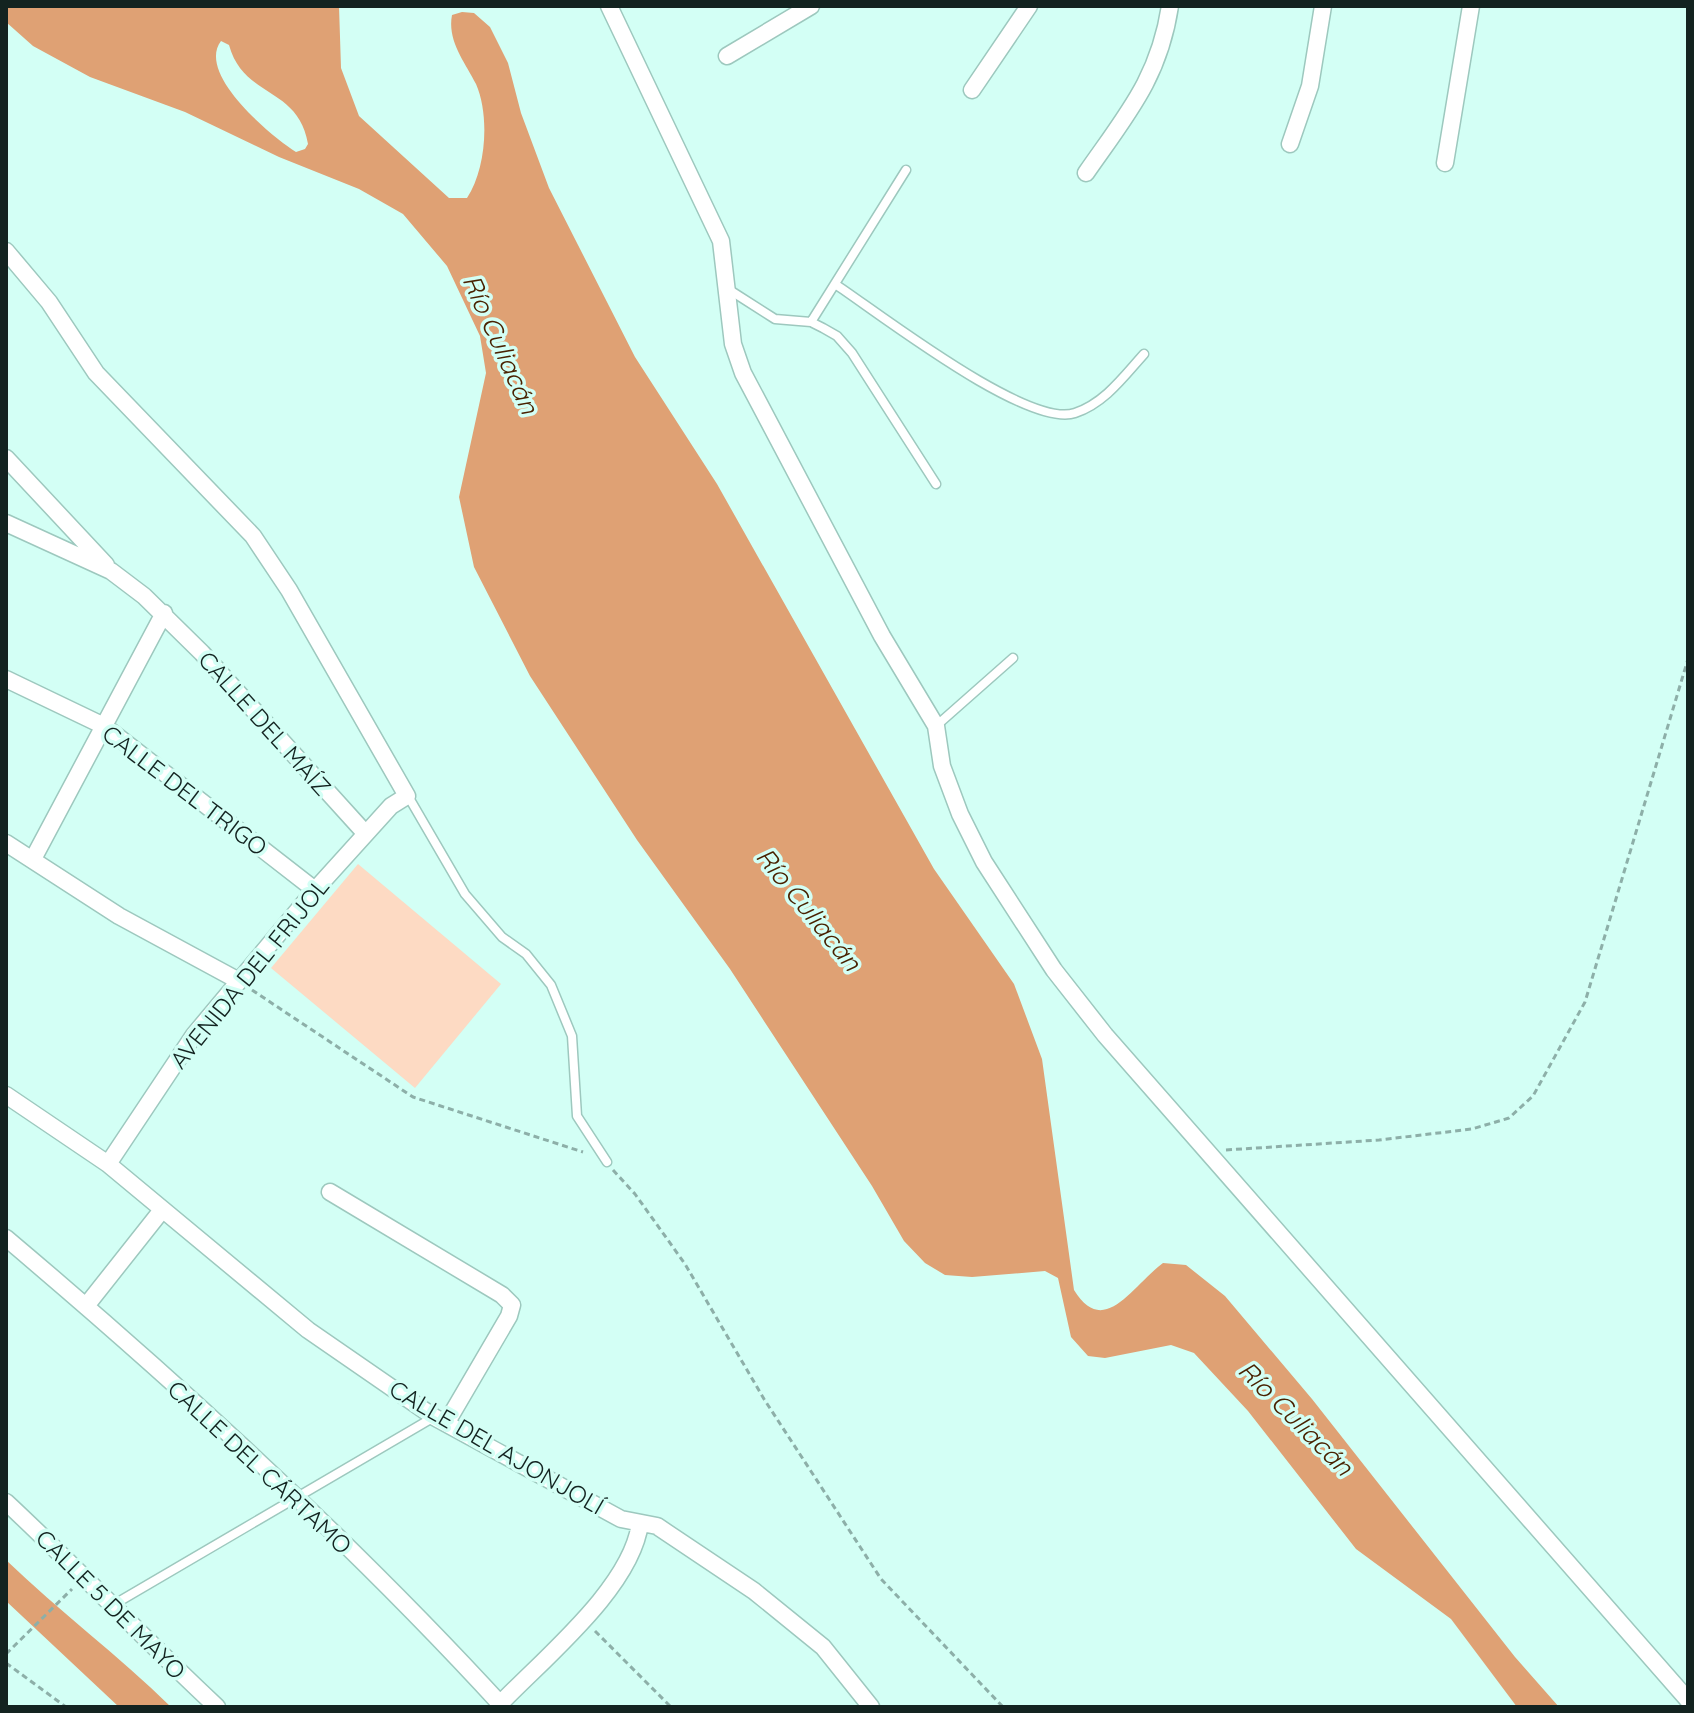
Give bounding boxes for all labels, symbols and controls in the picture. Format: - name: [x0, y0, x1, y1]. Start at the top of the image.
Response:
- water label: Río Culiacán: [456, 269, 547, 420]
- street label: CALLE DEL MAÍZ: [192, 645, 338, 801]
- street label: CALLE DEL TRIGO: [97, 718, 273, 862]
- water label: Río Culiacán: [749, 841, 869, 978]
- street label: AVENIDA DEL FRIJOL: [163, 872, 335, 1074]
- water label: Río Culiacán: [1232, 1354, 1361, 1483]
- street label: CALLE DEL AJONJOLÍ: [384, 1373, 611, 1521]
- street label: CALLE DEL CÁRTAMO: [162, 1374, 358, 1560]
- street label: CALLE 5 DE MAYO: [30, 1523, 192, 1685]

